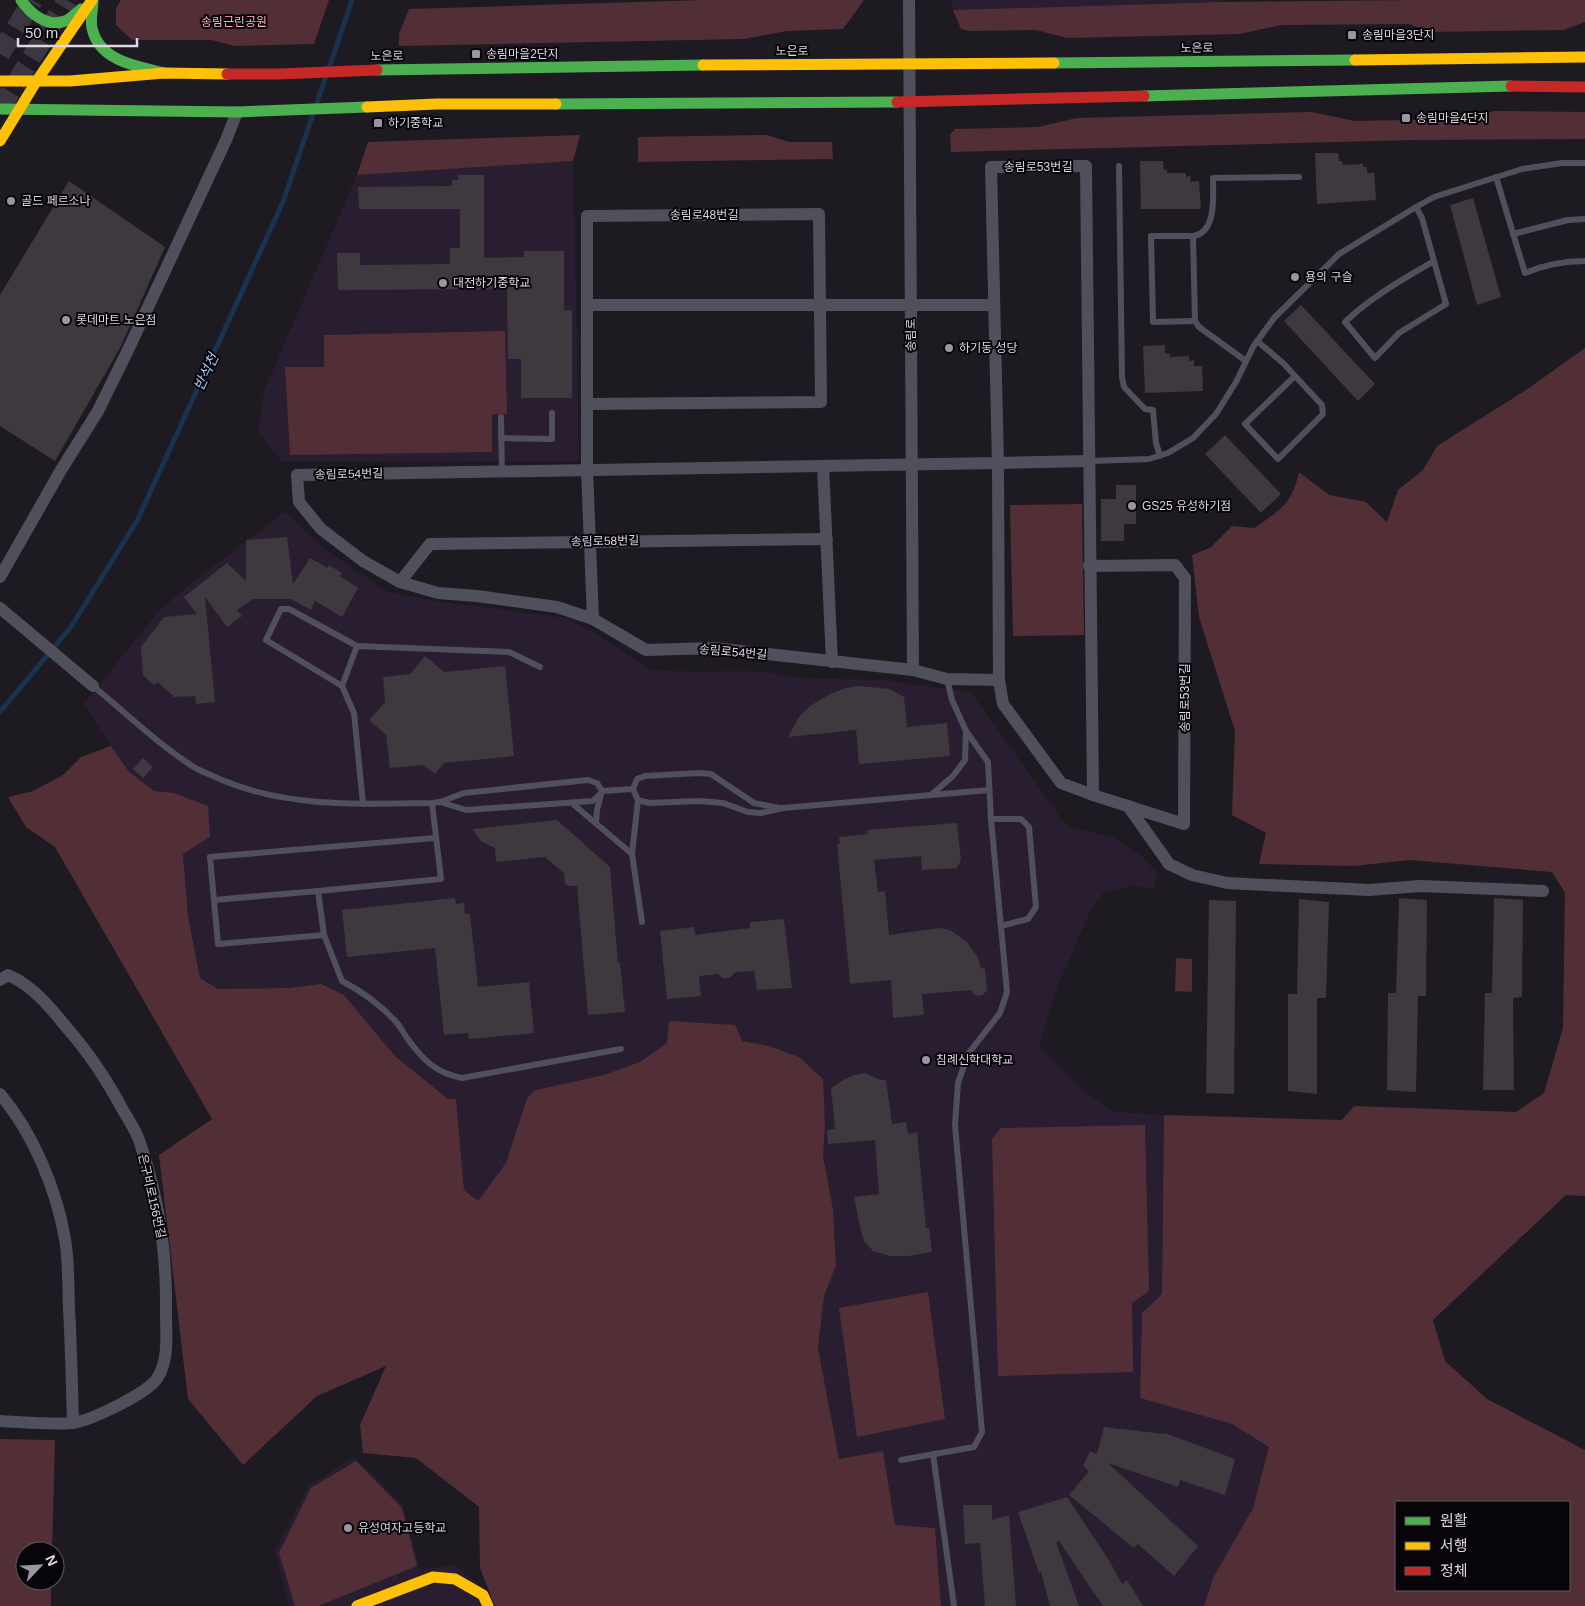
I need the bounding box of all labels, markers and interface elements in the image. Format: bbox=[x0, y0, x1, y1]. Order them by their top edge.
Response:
scale bar bbox=[18, 15, 136, 47]
park label: 송림근린공원 bbox=[201, 15, 267, 29]
text: 50 m bbox=[25, 24, 58, 41]
place label: 송림마을3단지 bbox=[1362, 28, 1435, 42]
marker: 송림마을3단지 bbox=[1346, 29, 1358, 41]
street label: 노은로 bbox=[1180, 41, 1214, 55]
street label: 노은로 bbox=[775, 44, 809, 58]
place label: 송림마을2단지 bbox=[486, 47, 559, 61]
marker: 송림마을2단지 bbox=[470, 48, 482, 60]
street label: 노은로 bbox=[370, 49, 404, 63]
place label: 송림마을4단지 bbox=[1416, 111, 1489, 125]
marker: 송림마을4단지 bbox=[1400, 112, 1412, 124]
place label: 하기중학교 bbox=[388, 116, 443, 130]
marker: 하기중학교 bbox=[372, 117, 384, 129]
street label: 송림로53번길 bbox=[1004, 160, 1072, 174]
place label: 골드 페르소나 bbox=[21, 194, 91, 208]
marker: 골드 페르소나 bbox=[5, 195, 17, 207]
street label: 송림로48번길 bbox=[670, 208, 738, 222]
place label: 용의 구슬 bbox=[1305, 270, 1353, 284]
marker: 용의 구슬 bbox=[1289, 271, 1301, 283]
place label: 대전하기중학교 bbox=[453, 276, 530, 290]
marker: 대전하기중학교 bbox=[437, 277, 449, 289]
place label: 롯데마트 노은점 bbox=[76, 313, 157, 327]
marker: 롯데마트 노은점 bbox=[60, 314, 72, 326]
street label: 송림로 bbox=[904, 318, 918, 352]
place label: 하기동 성당 bbox=[959, 341, 1018, 355]
marker: 하기동 성당 bbox=[943, 342, 955, 354]
water label: 반석천 bbox=[191, 350, 222, 393]
street label: 송림로54번길 bbox=[315, 466, 383, 482]
place label: GS25 유성하기점 bbox=[1142, 499, 1231, 513]
marker: GS25 유성하기점 bbox=[1126, 500, 1138, 512]
street label: 송림로58번길 bbox=[571, 533, 639, 549]
street label: 송림로54번길 bbox=[698, 642, 768, 662]
street label: 송림로53번길 bbox=[1178, 664, 1192, 732]
place label: 침례신학대학교 bbox=[936, 1053, 1013, 1067]
marker: 침례신학대학교 bbox=[920, 1054, 932, 1066]
street label: 은구비로156번길 bbox=[135, 1152, 169, 1240]
legend bbox=[1395, 1501, 1570, 1591]
text: 원활 bbox=[1440, 1512, 1468, 1529]
place label: 유성여자고등학교 bbox=[358, 1521, 446, 1535]
marker: 유성여자고등학교 bbox=[342, 1522, 354, 1534]
text: 서행 bbox=[1440, 1537, 1468, 1554]
north arrow bbox=[15, 1541, 65, 1591]
text: N bbox=[42, 1553, 61, 1568]
text: 정체 bbox=[1440, 1562, 1468, 1579]

